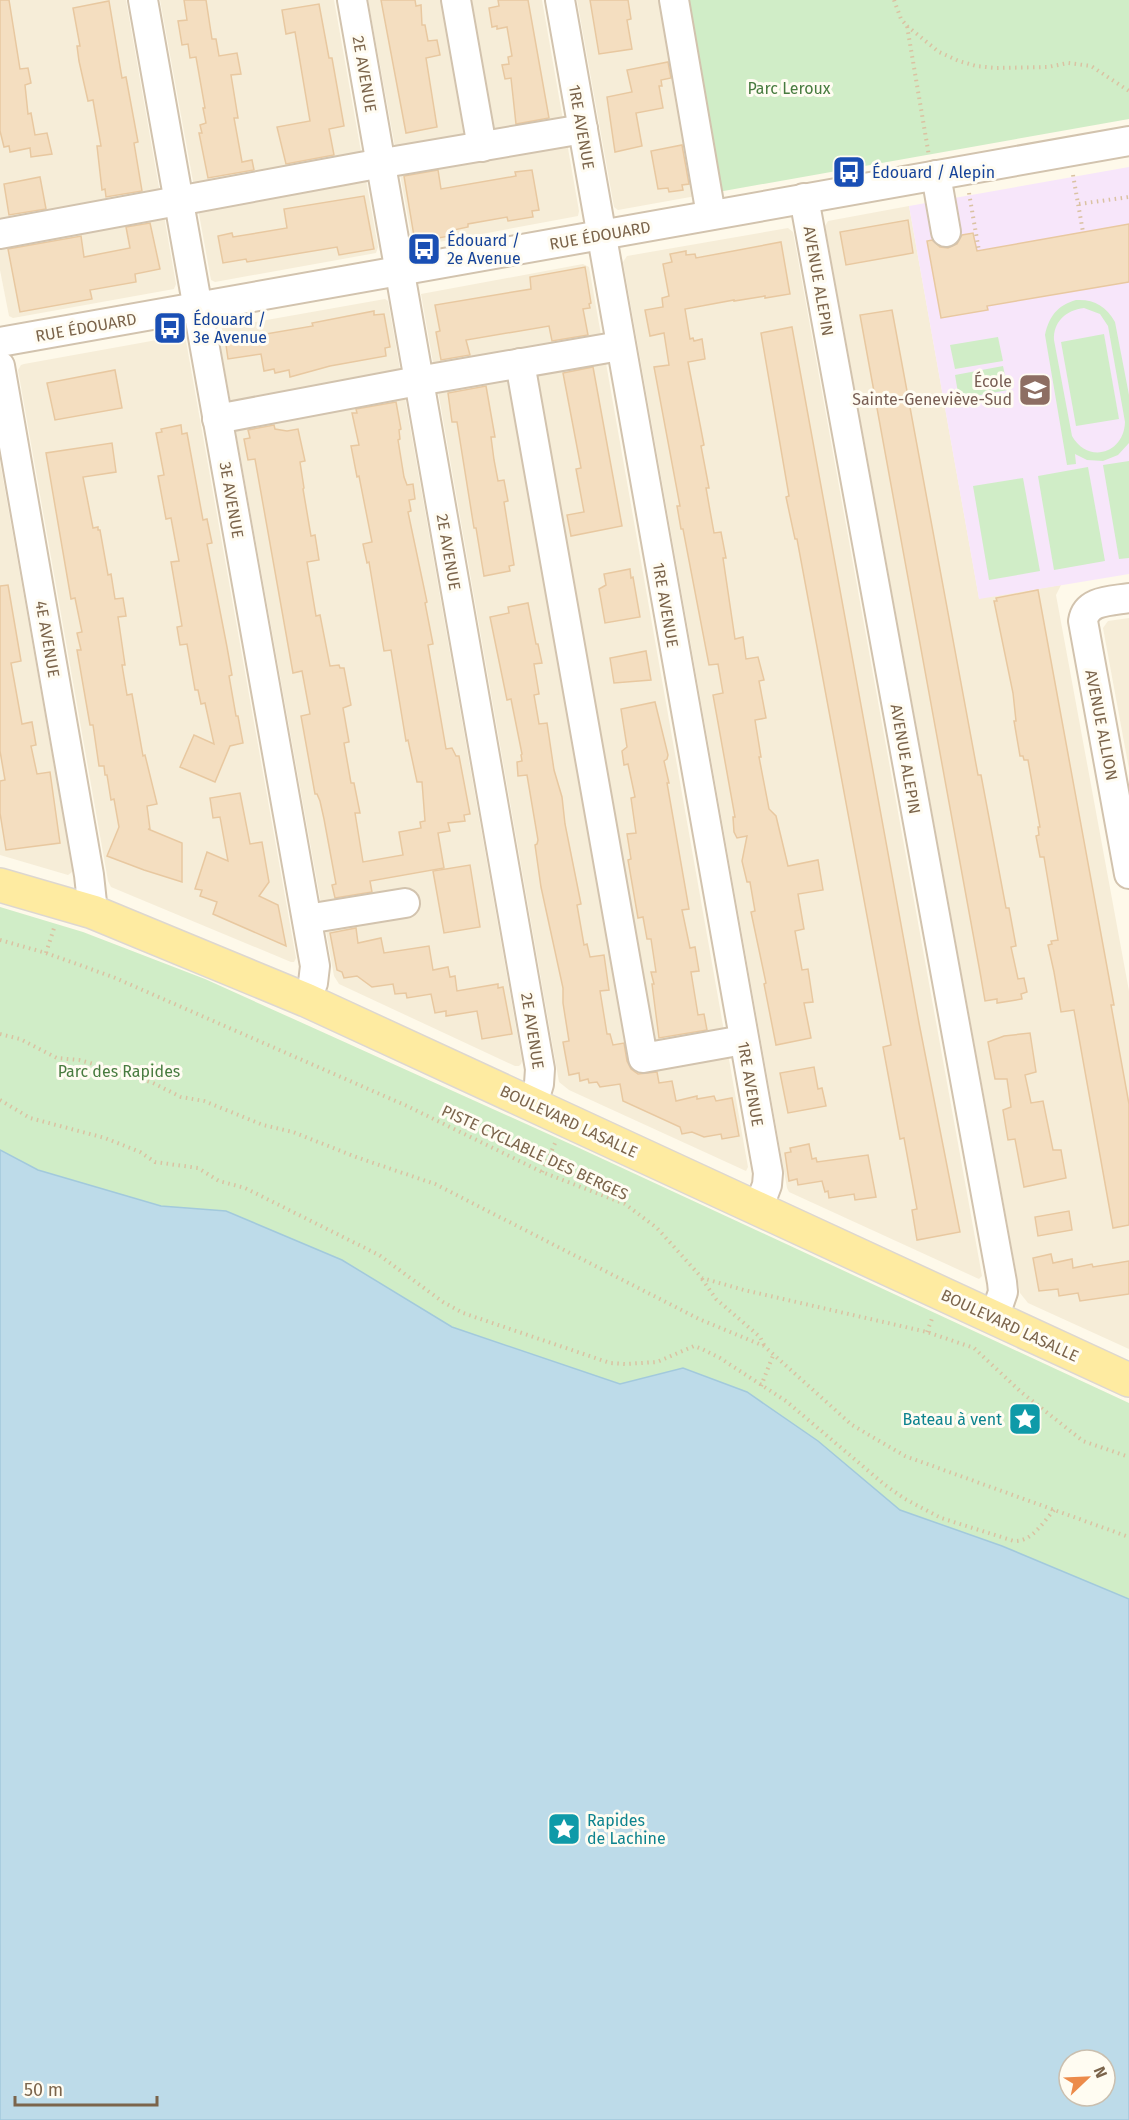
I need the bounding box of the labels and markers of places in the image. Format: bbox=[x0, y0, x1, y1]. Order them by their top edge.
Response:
bus stop icon: Édouard / Alepin bbox=[831, 154, 867, 190]
place label: Édouard / Alepin bbox=[872, 162, 995, 182]
place label: Édouard / 2e Avenue bbox=[447, 230, 521, 268]
bus stop icon: Édouard / 2e Avenue bbox=[406, 231, 442, 267]
place label: Édouard / 3e Avenue bbox=[193, 309, 267, 347]
bus stop icon: Édouard / 3e Avenue bbox=[152, 310, 188, 346]
place label: École Sainte-Geneviève-Sud bbox=[852, 371, 1012, 409]
school or university icon: École Sainte-Geneviève-Sud bbox=[1017, 372, 1053, 408]
place icon: Bateau à vent bbox=[1007, 1401, 1043, 1437]
place label: Bateau à vent bbox=[903, 1410, 1002, 1429]
place icon: Rapides de Lachine bbox=[546, 1811, 582, 1847]
place label: Rapides de Lachine bbox=[587, 1811, 666, 1848]

